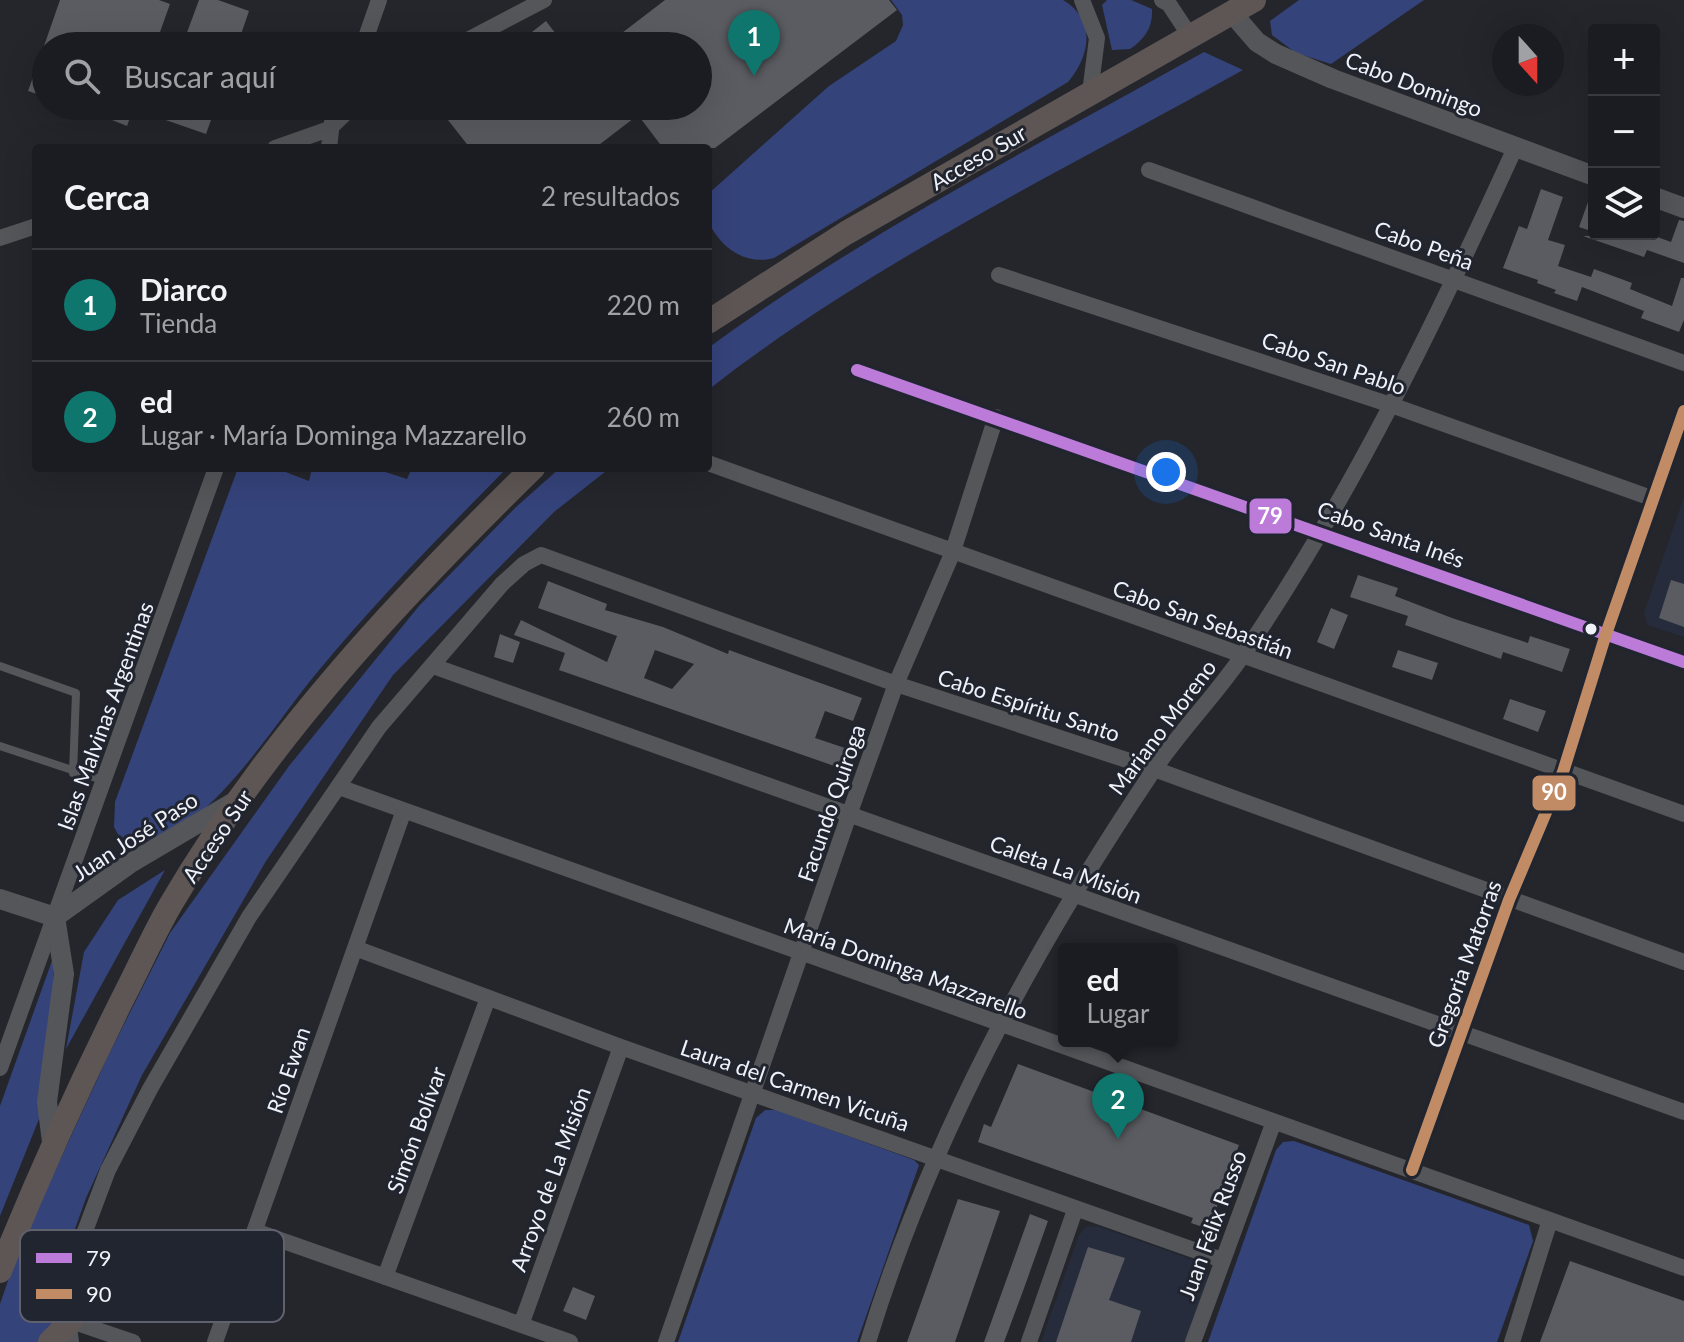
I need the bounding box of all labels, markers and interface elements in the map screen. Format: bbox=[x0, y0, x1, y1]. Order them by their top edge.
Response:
pin: 1 bbox=[728, 10, 780, 76]
north arrow bbox=[1492, 24, 1564, 96]
map controls bbox=[1588, 24, 1660, 240]
button: + bbox=[1588, 24, 1660, 96]
search box bbox=[32, 32, 712, 120]
street label: Cabo Domingo bbox=[1342, 46, 1486, 122]
icon: search bbox=[60, 54, 104, 98]
text: Buscar aquí bbox=[124, 58, 276, 94]
button: − bbox=[1588, 96, 1660, 168]
street label: Acceso Sur bbox=[925, 119, 1031, 195]
button: layers bbox=[1588, 168, 1660, 240]
text: Cerca bbox=[64, 176, 150, 217]
text: 2 resultados bbox=[541, 180, 680, 212]
street label: Cabo Peña bbox=[1371, 215, 1477, 275]
text: Diarco bbox=[140, 271, 228, 307]
text: 1 bbox=[82, 289, 98, 321]
text: 220 m bbox=[607, 289, 680, 321]
text: Tienda bbox=[140, 307, 217, 339]
street label: Cabo San Pablo bbox=[1258, 326, 1410, 400]
text: ed bbox=[140, 383, 173, 419]
text: 2 bbox=[82, 401, 98, 433]
text: 260 m bbox=[607, 401, 680, 433]
text: Lugar · María Dominga Mazzarello bbox=[140, 419, 527, 451]
your location bbox=[1146, 452, 1186, 492]
street label: Cabo Santa Inés bbox=[1314, 495, 1468, 573]
line badge: 79 bbox=[1248, 497, 1293, 535]
text: 79 bbox=[1257, 502, 1283, 529]
street label: Cabo San Sebastián bbox=[1109, 574, 1297, 664]
street label: Islas Malvinas Argentinas bbox=[51, 598, 159, 834]
unlabelled marker bbox=[1583, 621, 1599, 637]
street label: Mariano Moreno bbox=[1102, 654, 1222, 800]
street label: Cabo Espíritu Santo bbox=[935, 663, 1123, 747]
street label: Facundo Quiroga bbox=[791, 721, 871, 885]
line badge: 90 bbox=[1531, 774, 1577, 812]
text: 90 bbox=[1541, 778, 1567, 805]
street label: Acceso Sur bbox=[176, 784, 258, 888]
street label: Juan José Paso bbox=[68, 786, 202, 886]
street label: Caleta La Misión bbox=[986, 829, 1146, 909]
street label: Gregoria Matorras bbox=[1421, 877, 1507, 1051]
street label: María Dominga Mazzarello bbox=[780, 911, 1032, 1025]
popup bbox=[1058, 943, 1178, 1047]
text: ed bbox=[1086, 961, 1120, 997]
text: Lugar bbox=[1086, 997, 1150, 1029]
street label: Río Ewan bbox=[261, 1023, 315, 1117]
street label: Laura del Carmen Vicuña bbox=[677, 1033, 913, 1137]
street label: Simón Bolívar bbox=[381, 1063, 451, 1197]
pin: 2 bbox=[1092, 1073, 1144, 1139]
street label: Arroyo de La Misión bbox=[504, 1083, 596, 1275]
street label: Juan Félix Russo bbox=[1172, 1146, 1252, 1304]
legend bbox=[20, 1230, 284, 1322]
text: 79 bbox=[86, 1244, 112, 1271]
text: 90 bbox=[86, 1280, 112, 1307]

